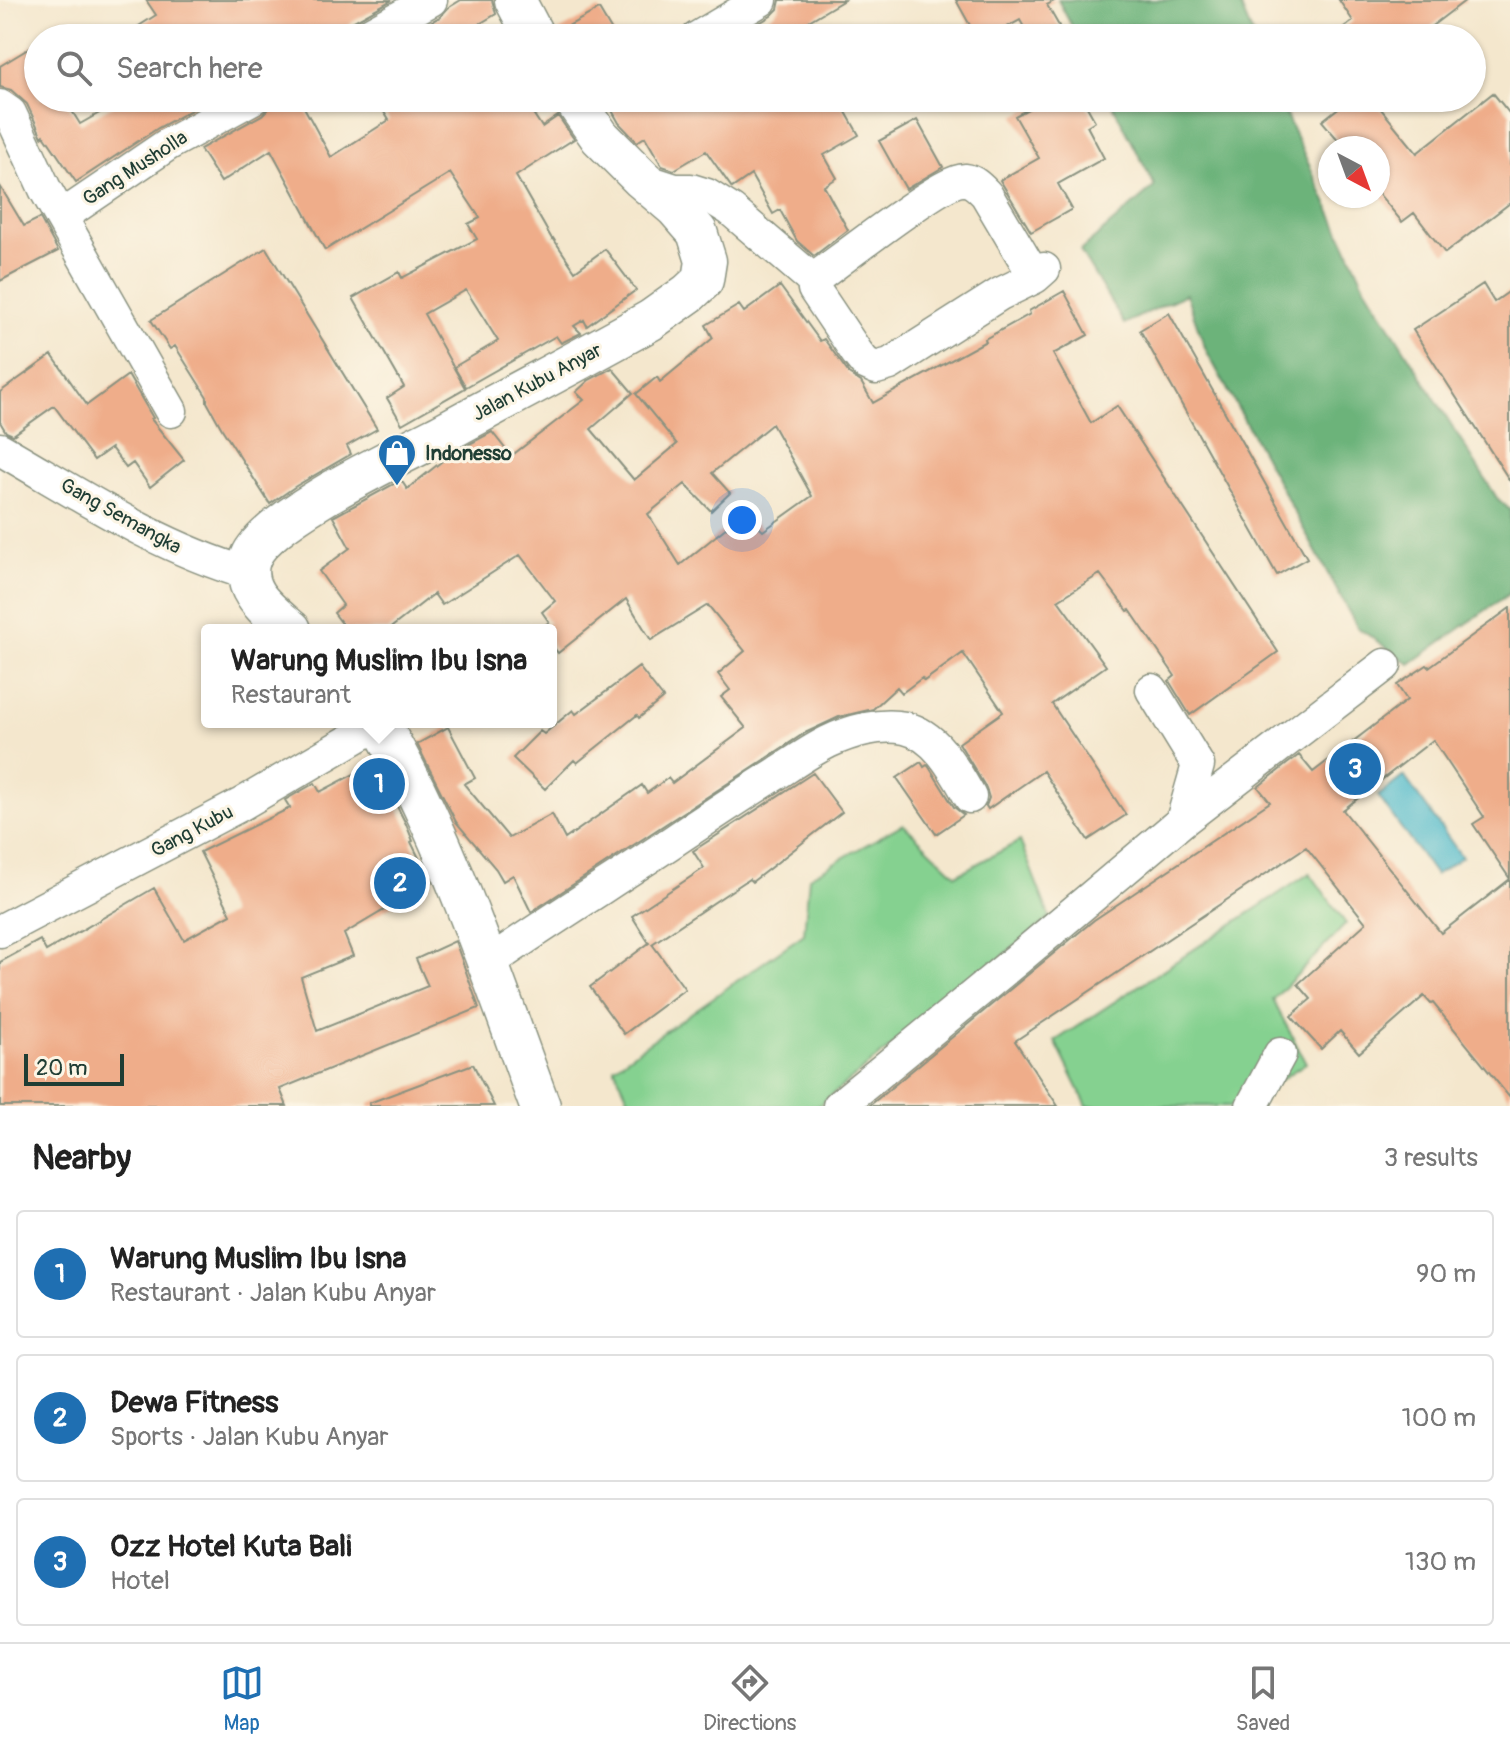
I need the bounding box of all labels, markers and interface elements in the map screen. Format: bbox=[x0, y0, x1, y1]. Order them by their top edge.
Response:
search box bbox=[24, 24, 1486, 112]
icon: search bbox=[52, 46, 96, 90]
text: Search here bbox=[116, 50, 263, 87]
street label: Gang Musholla bbox=[78, 125, 192, 211]
north arrow bbox=[1318, 136, 1390, 208]
street label: Jalan Kubu Anyar bbox=[468, 337, 606, 427]
shop icon: Indonesso bbox=[376, 432, 418, 487]
place label: Indonesso bbox=[425, 441, 512, 466]
street label: Gang Semangka bbox=[56, 472, 186, 560]
your location bbox=[722, 500, 762, 540]
popup bbox=[201, 624, 557, 728]
text: Warung Muslim Ibu Isna bbox=[231, 642, 527, 679]
text: Restaurant bbox=[231, 679, 351, 711]
pin: 3 bbox=[1329, 739, 1381, 799]
pin: 1 bbox=[353, 754, 405, 814]
street label: Gang Kubu bbox=[147, 799, 237, 863]
pin: 2 bbox=[374, 853, 426, 913]
scale bar bbox=[24, 1050, 124, 1086]
text: 20 m bbox=[36, 1054, 88, 1082]
text: Nearby bbox=[32, 1137, 131, 1180]
text: 3 results bbox=[1384, 1142, 1478, 1174]
text: Warung Muslim Ibu Isna bbox=[110, 1240, 407, 1277]
text: 1 bbox=[55, 1258, 65, 1290]
text: 90 m bbox=[1416, 1258, 1476, 1290]
text: Restaurant · Jalan Kubu Anyar bbox=[110, 1277, 436, 1309]
text: Dewa Fitness bbox=[110, 1384, 278, 1421]
text: 2 bbox=[53, 1402, 67, 1434]
text: 100 m bbox=[1402, 1402, 1476, 1434]
text: Sports · Jalan Kubu Anyar bbox=[110, 1421, 389, 1453]
text: Ozz Hotel Kuta Bali bbox=[110, 1528, 352, 1565]
text: 3 bbox=[53, 1546, 67, 1578]
text: 130 m bbox=[1405, 1546, 1476, 1578]
text: Hotel bbox=[110, 1565, 170, 1597]
tab: Map bbox=[220, 1661, 264, 1737]
tab: Directions bbox=[703, 1661, 796, 1737]
tab: Saved bbox=[1236, 1661, 1290, 1737]

